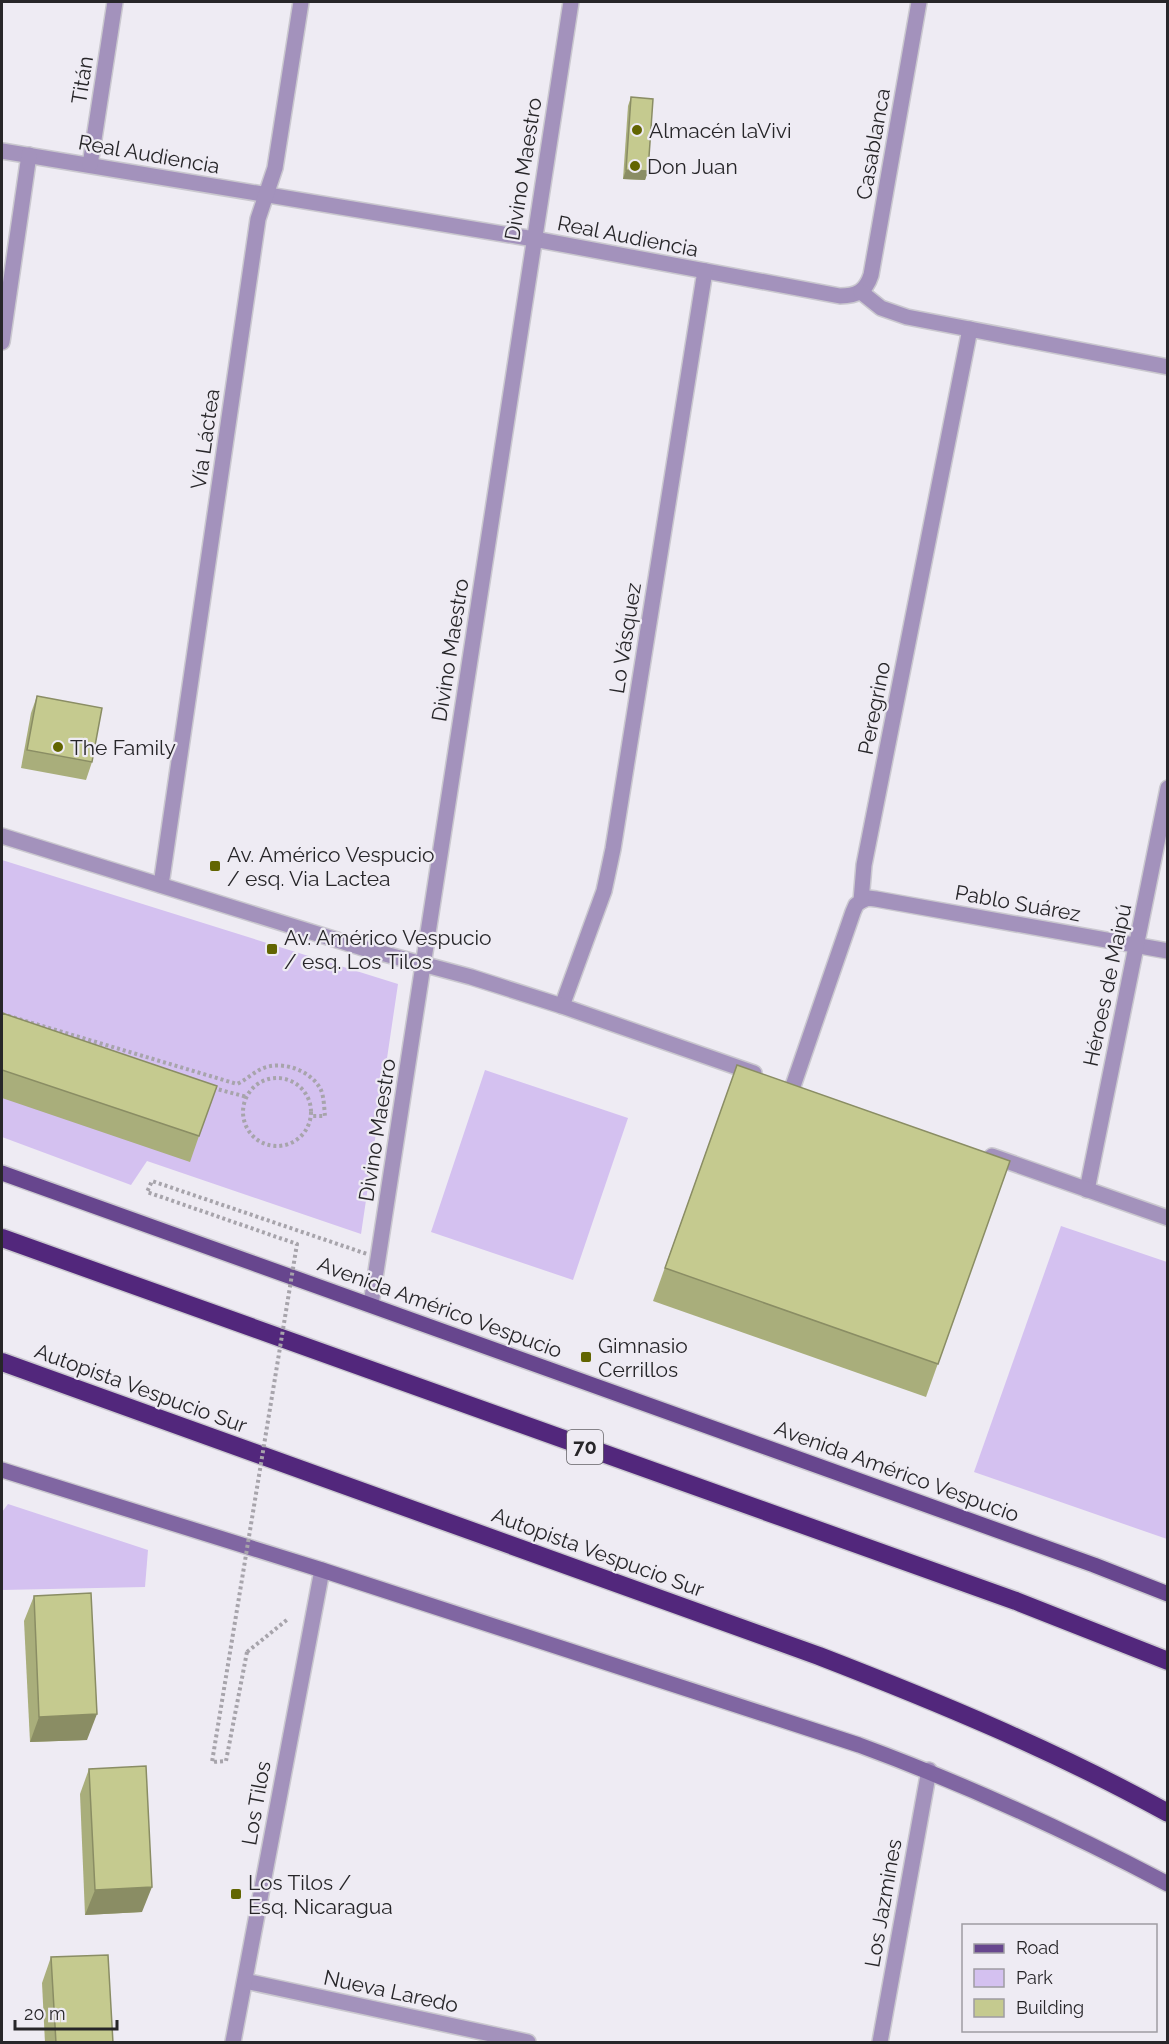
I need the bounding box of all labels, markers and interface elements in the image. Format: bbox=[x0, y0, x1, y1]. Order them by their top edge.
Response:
street label: Titán bbox=[66, 54, 98, 106]
street label: Casablanca bbox=[851, 86, 895, 202]
street label: Divino Maestro bbox=[499, 96, 547, 242]
place label: Almacén laVivi bbox=[649, 118, 792, 143]
marker: Almacén laVivi bbox=[630, 123, 644, 137]
street label: Real Audiencia bbox=[76, 129, 222, 179]
place label: Don Juan bbox=[647, 154, 738, 179]
marker: Don Juan bbox=[628, 159, 642, 173]
street label: Real Audiencia bbox=[555, 210, 701, 262]
street label: Vía Láctea bbox=[186, 387, 224, 491]
street label: Divino Maestro bbox=[426, 577, 474, 723]
street label: Lo Vásquez bbox=[604, 581, 646, 695]
street label: Peregrino bbox=[853, 659, 895, 757]
place label: The Family bbox=[70, 735, 176, 760]
marker: The Family bbox=[51, 740, 65, 754]
place label: Av. Américo Vespucio / esq. Via Lactea bbox=[227, 842, 435, 891]
marker: Av. Américo Vespucio / esq. Via Lactea bbox=[208, 859, 222, 873]
street label: Pablo Suárez bbox=[953, 880, 1083, 926]
street label: Héroes de Maipú bbox=[1078, 901, 1136, 1069]
place label: Av. Américo Vespucio / esq. Los Tilos bbox=[284, 925, 492, 974]
marker: Av. Américo Vespucio / esq. Los Tilos bbox=[265, 942, 279, 956]
street label: Divino Maestro bbox=[353, 1057, 401, 1203]
street label: Avenida Américo Vespucio bbox=[314, 1251, 566, 1363]
place label: Gimnasio Cerrillos bbox=[598, 1333, 688, 1382]
street label: Autopista Vespucio Sur bbox=[32, 1338, 251, 1438]
marker: Gimnasio Cerrillos bbox=[579, 1350, 593, 1364]
street label: Avenida Américo Vespucio bbox=[771, 1415, 1023, 1527]
road number: 70 bbox=[567, 1430, 603, 1464]
street label: Autopista Vespucio Sur bbox=[489, 1502, 708, 1602]
street label: Los Tilos bbox=[236, 1759, 276, 1847]
street label: Los Jazmines bbox=[859, 1837, 907, 1969]
place label: Los Tilos / Esq. Nicaragua bbox=[248, 1870, 393, 1919]
marker: Los Tilos / Esq. Nicaragua bbox=[229, 1887, 243, 1901]
legend bbox=[962, 1924, 1157, 2032]
text: Road bbox=[1016, 1937, 1059, 1958]
street label: Nueva Laredo bbox=[321, 1965, 461, 2017]
text: Park bbox=[1016, 1967, 1053, 1988]
scale bar bbox=[15, 1993, 117, 2031]
text: Building bbox=[1016, 1997, 1084, 2018]
text: 20 m bbox=[24, 2003, 66, 2024]

